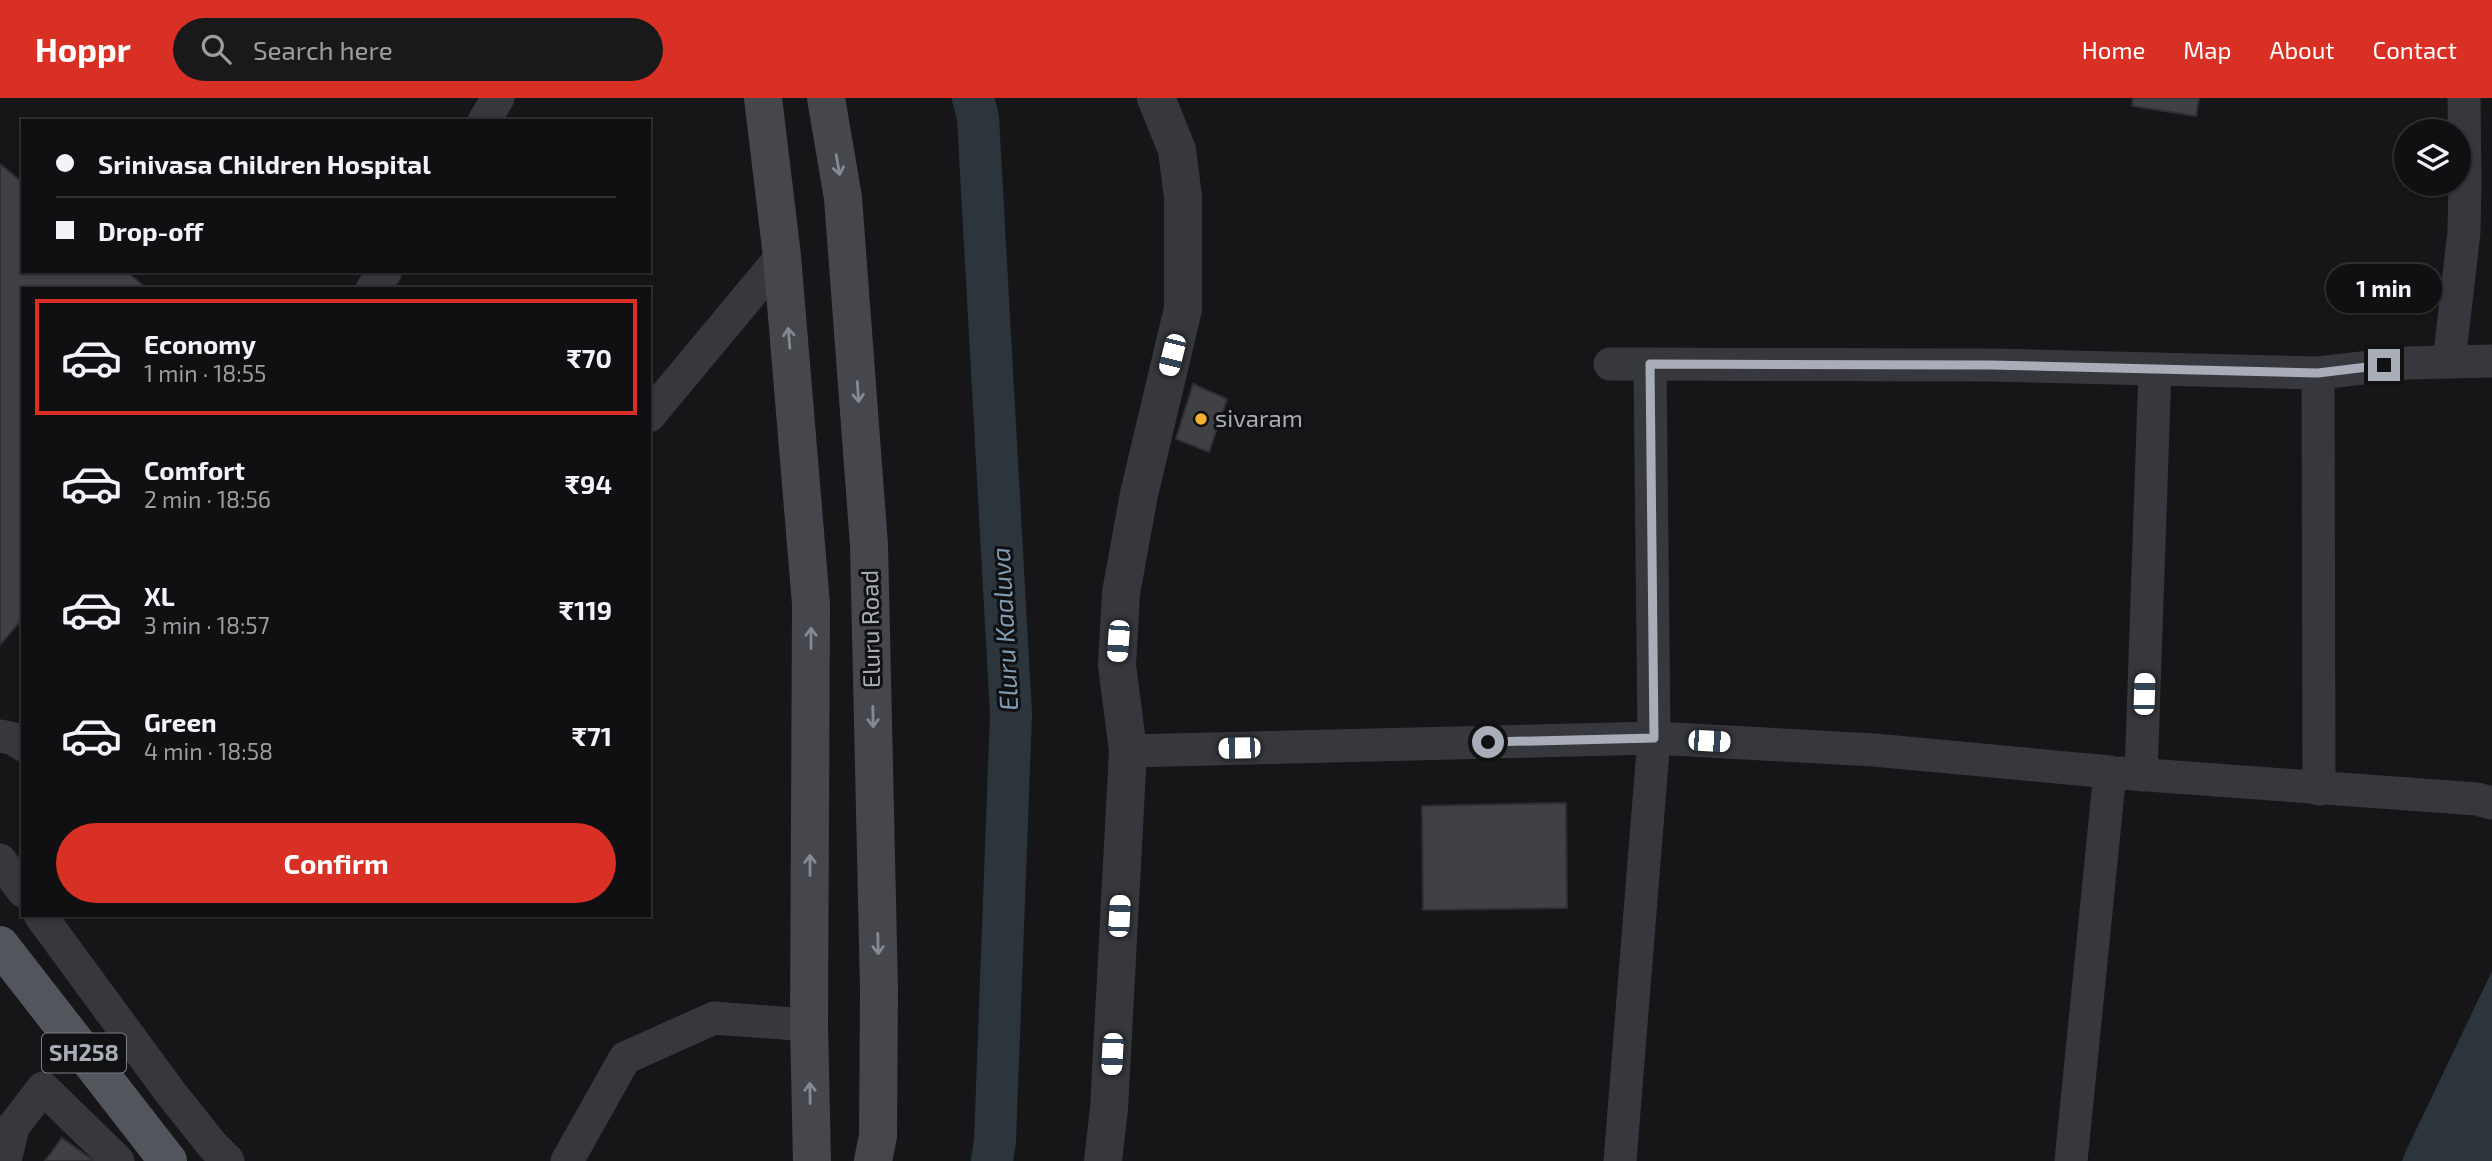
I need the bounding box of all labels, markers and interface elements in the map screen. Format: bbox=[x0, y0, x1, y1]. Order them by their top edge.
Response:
search box bbox=[173, 18, 663, 81]
text: Hoppr bbox=[35, 29, 131, 69]
icon: search bbox=[197, 30, 235, 68]
text: Search here bbox=[253, 34, 393, 65]
text: Home bbox=[2082, 35, 2145, 64]
text: Map bbox=[2183, 35, 2231, 64]
text: About bbox=[2269, 35, 2335, 64]
text: Contact bbox=[2373, 35, 2457, 64]
map controls bbox=[2394, 119, 2471, 196]
button: layers bbox=[2394, 119, 2471, 196]
text: Srinivasa Children Hospital bbox=[98, 148, 431, 179]
one-way arrow bbox=[832, 153, 845, 176]
text: Drop-off bbox=[98, 215, 203, 246]
callout: 1 min bbox=[2326, 264, 2442, 313]
text: 1 min bbox=[2356, 274, 2412, 302]
icon: car bbox=[60, 326, 123, 389]
one-way arrow bbox=[782, 327, 795, 350]
text: Economy bbox=[144, 328, 256, 359]
car bbox=[1157, 332, 1188, 378]
text: ₹70 bbox=[566, 342, 612, 373]
route end bbox=[2368, 349, 2400, 381]
text: 1 min · 18:55 bbox=[144, 359, 266, 387]
one-way arrow bbox=[852, 380, 865, 403]
place label: sivaram bbox=[1215, 403, 1303, 432]
marker: sivaram bbox=[1193, 411, 1209, 427]
icon: car bbox=[60, 452, 123, 515]
text: Comfort bbox=[144, 454, 245, 485]
text: ₹94 bbox=[565, 468, 612, 499]
text: 2 min · 18:56 bbox=[144, 485, 271, 513]
water label: Eluru Kaaluva bbox=[984, 547, 1023, 712]
street label: Eluru Road bbox=[854, 570, 885, 688]
icon: car bbox=[60, 578, 123, 641]
text: XL bbox=[144, 580, 175, 611]
text: ₹119 bbox=[559, 594, 612, 625]
text: 3 min · 18:57 bbox=[144, 611, 269, 639]
car bbox=[1107, 619, 1130, 663]
one-way arrow bbox=[804, 627, 818, 650]
car bbox=[2133, 673, 2156, 715]
icon: car bbox=[60, 704, 123, 767]
one-way arrow bbox=[866, 705, 880, 728]
text: Green bbox=[144, 706, 217, 737]
text: ₹71 bbox=[572, 720, 612, 751]
route start bbox=[1472, 726, 1504, 758]
car bbox=[1688, 729, 1731, 753]
text: 4 min · 18:58 bbox=[144, 737, 273, 765]
car bbox=[1218, 737, 1261, 759]
button: Confirm bbox=[56, 823, 616, 903]
one-way arrow bbox=[803, 854, 817, 877]
car bbox=[1108, 894, 1131, 938]
one-way arrow bbox=[872, 932, 885, 955]
car bbox=[1101, 1032, 1124, 1076]
road number: SH258 bbox=[42, 1034, 126, 1072]
one-way arrow bbox=[804, 1082, 817, 1105]

